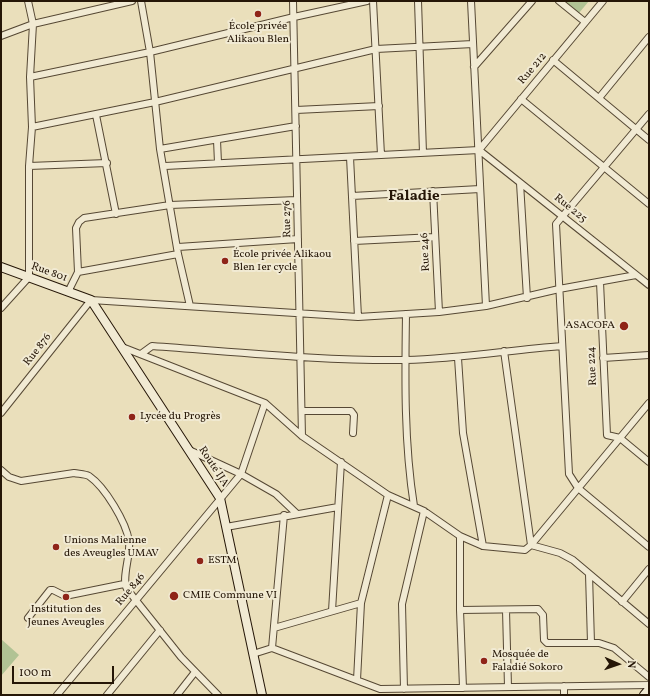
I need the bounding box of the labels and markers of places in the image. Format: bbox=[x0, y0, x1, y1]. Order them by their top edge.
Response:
marker: École privée Alikaou Blen bbox=[253, 9, 263, 19]
place label: École privée Alikaou Blen bbox=[227, 20, 289, 46]
place label: École privée Alikaou Blen 1er cycle bbox=[233, 248, 331, 274]
marker: École privée Alikaou Blen 1er cycle bbox=[220, 256, 230, 266]
place label: ASACOFA bbox=[565, 319, 615, 333]
marker: ASACOFA bbox=[618, 320, 630, 332]
place label: Lycée du Progrès bbox=[140, 410, 220, 424]
marker: Lycée du Progrès bbox=[127, 412, 137, 422]
place label: Unions Malienne des Aveugles UMAV bbox=[64, 534, 159, 560]
marker: Unions Malienne des Aveugles UMAV bbox=[51, 542, 61, 552]
place label: ESTM bbox=[208, 554, 236, 568]
marker: ESTM bbox=[195, 556, 205, 566]
place label: CMIE Commune VI bbox=[183, 589, 277, 603]
marker: CMIE Commune VI bbox=[168, 590, 180, 602]
marker: Institution des Jeunes Aveugles bbox=[61, 592, 71, 602]
place label: Institution des Jeunes Aveugles bbox=[28, 603, 104, 629]
place label: Mosquée de Faladié Sokoro bbox=[492, 648, 563, 674]
marker: Mosquée de Faladié Sokoro bbox=[479, 656, 489, 666]

